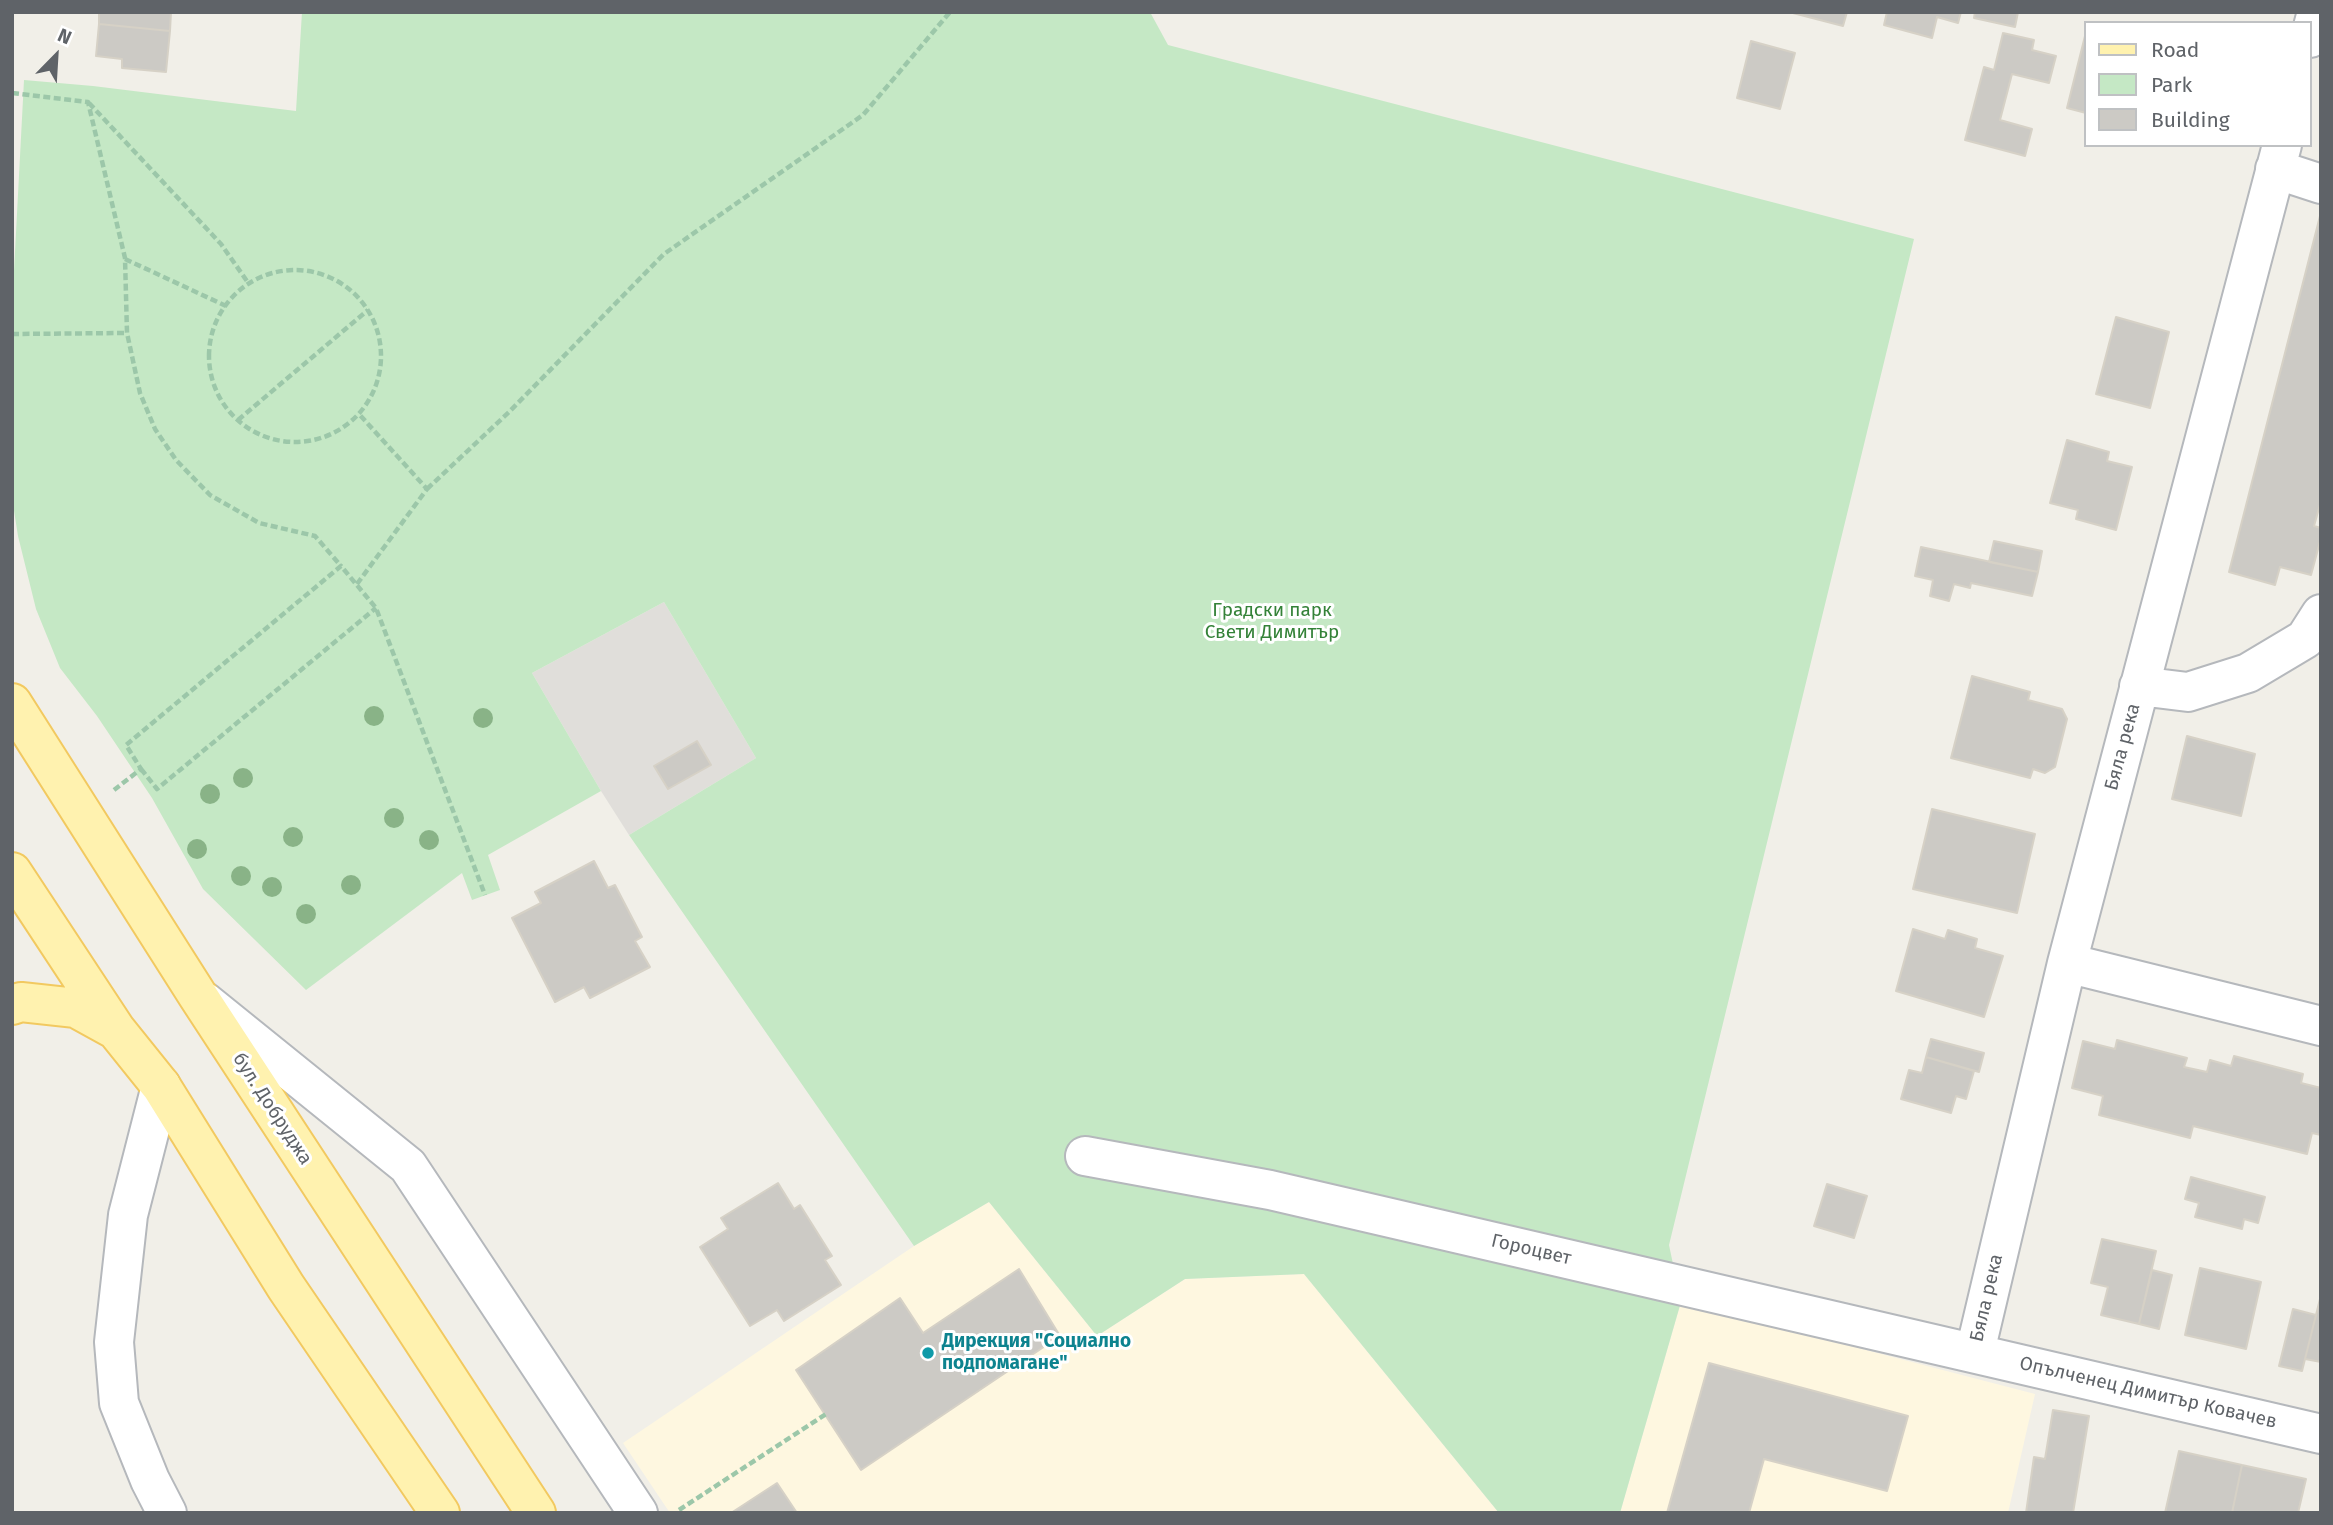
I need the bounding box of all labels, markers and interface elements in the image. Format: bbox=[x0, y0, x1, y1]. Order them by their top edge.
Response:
north arrow bbox=[21, 21, 91, 91]
legend bbox=[2084, 21, 2312, 147]
text: N bbox=[54, 23, 75, 49]
text: Road bbox=[2151, 37, 2199, 63]
text: Park bbox=[2151, 72, 2192, 98]
text: Building bbox=[2151, 107, 2230, 133]
park label: Градски парк Свети Димитър bbox=[1205, 600, 1339, 644]
street label: Бяла река bbox=[2100, 701, 2146, 793]
street label: бул. Добруджа bbox=[227, 1049, 317, 1169]
street label: Гороцвет bbox=[1489, 1230, 1573, 1270]
street label: Бяла река bbox=[1966, 1252, 2008, 1344]
place label: Дирекция "Социално подпомагане" bbox=[942, 1331, 1131, 1375]
marker: Дирекция "Социално подпомагане" bbox=[920, 1345, 936, 1361]
street label: Опълченец Димитър Ковачев bbox=[2017, 1352, 2279, 1434]

